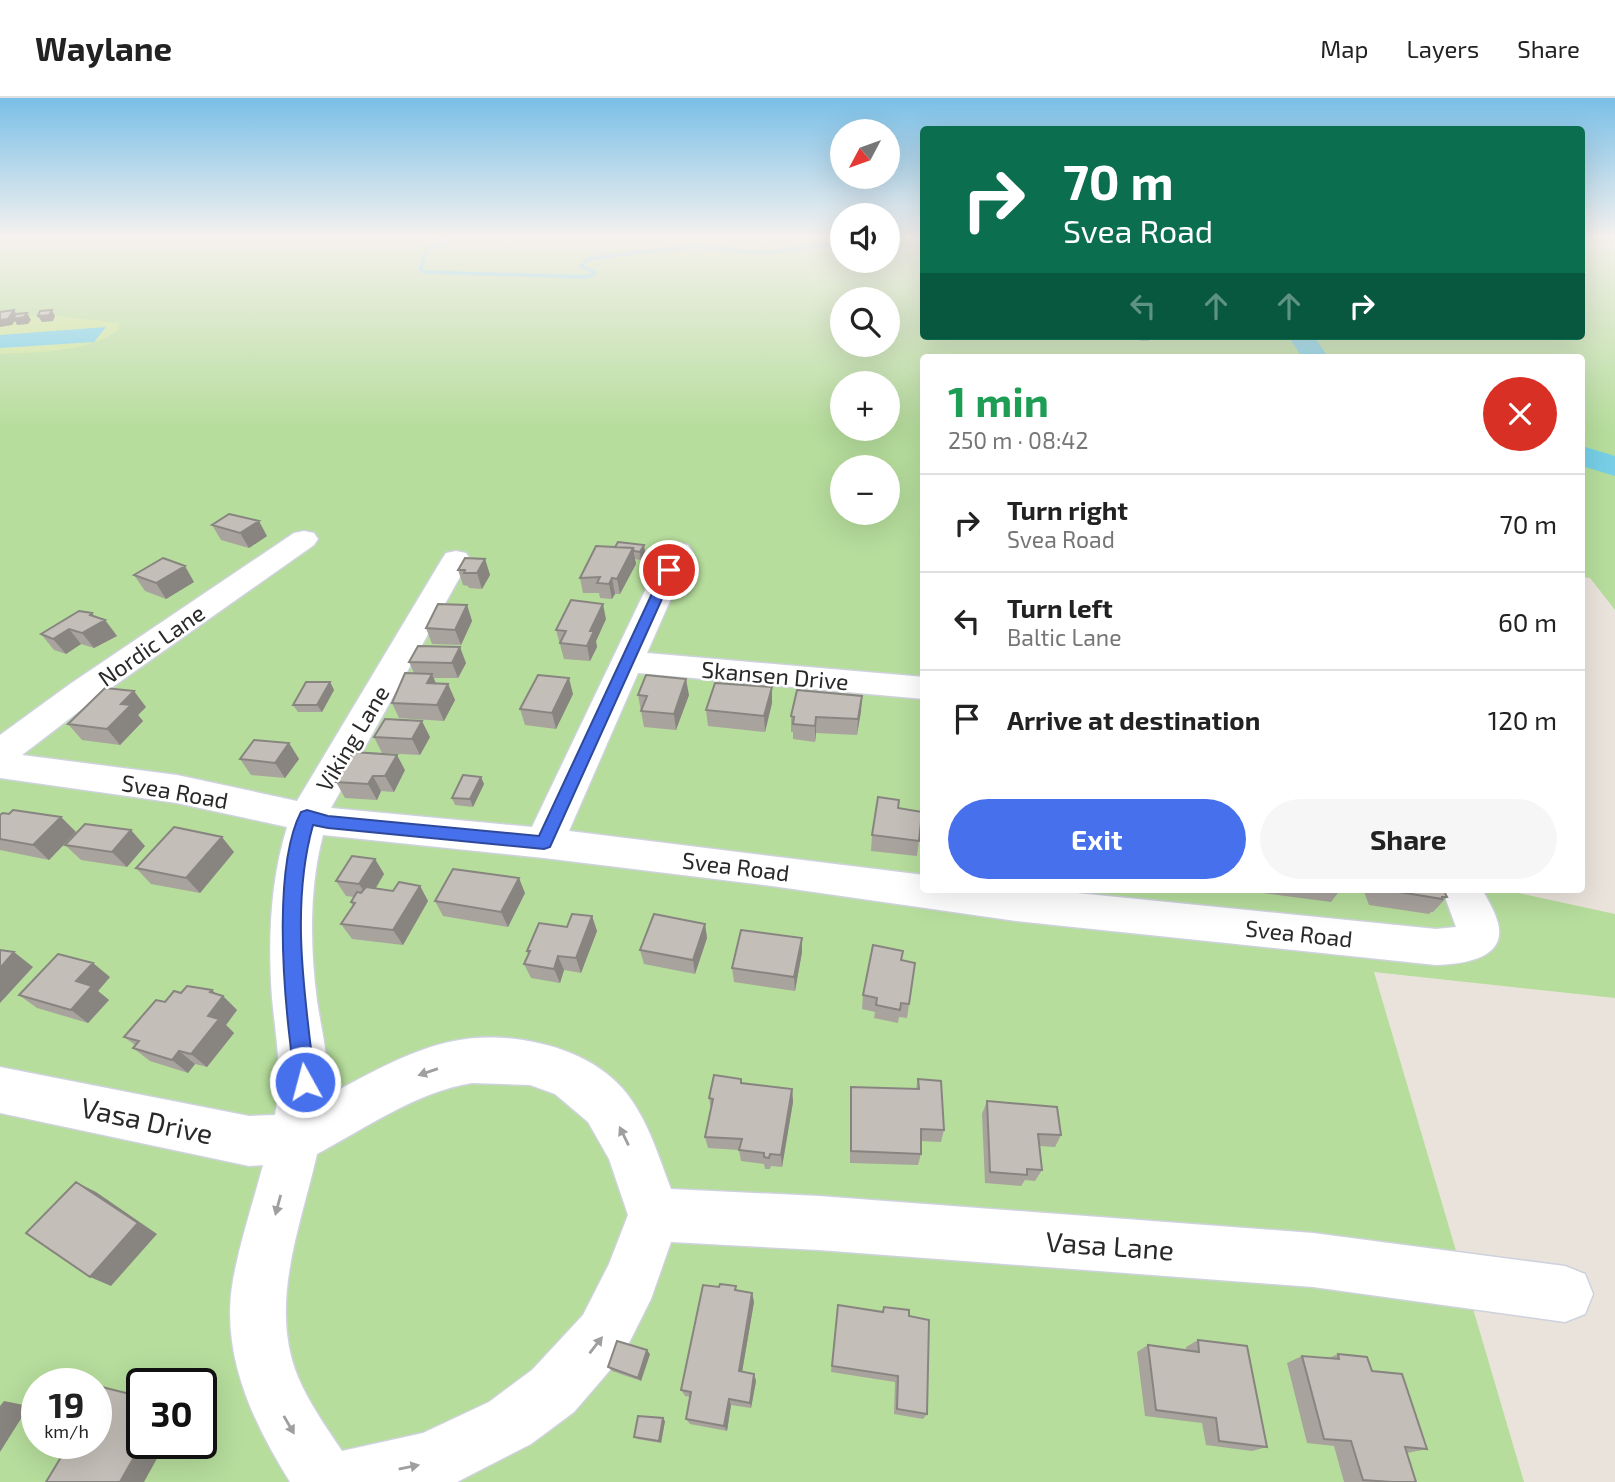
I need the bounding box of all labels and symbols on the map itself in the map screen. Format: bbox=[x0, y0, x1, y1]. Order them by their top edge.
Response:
north arrow bbox=[830, 119, 900, 189]
pin bbox=[639, 540, 699, 600]
street label: Nordic Lane bbox=[92, 598, 210, 692]
street label: Skansen Drive bbox=[700, 655, 850, 695]
street label: Viking Lane bbox=[309, 680, 395, 796]
street label: Svea Road bbox=[119, 768, 231, 814]
street label: Svea Road bbox=[681, 846, 791, 886]
street label: Svea Road bbox=[1244, 913, 1354, 953]
position arrow bbox=[268, 1045, 342, 1119]
one-way arrow bbox=[418, 1067, 439, 1078]
street label: Vasa Drive bbox=[78, 1089, 216, 1151]
one-way arrow bbox=[619, 1126, 630, 1146]
one-way arrow bbox=[272, 1194, 283, 1216]
street label: Vasa Lane bbox=[1045, 1224, 1175, 1266]
one-way arrow bbox=[588, 1336, 603, 1354]
speed limit sign: 30 bbox=[126, 1368, 217, 1459]
one-way arrow bbox=[283, 1415, 295, 1434]
one-way arrow bbox=[398, 1461, 420, 1472]

